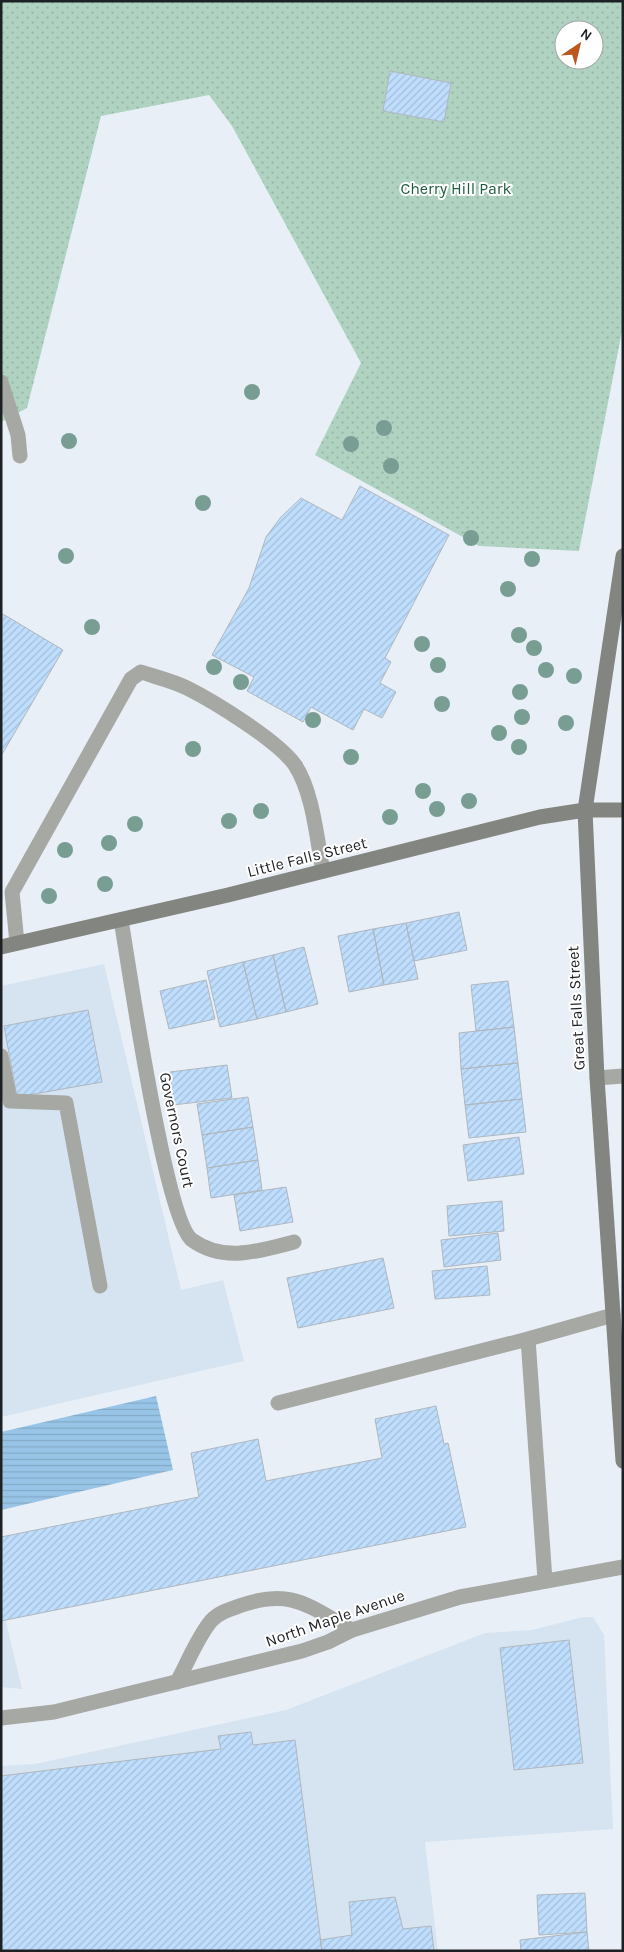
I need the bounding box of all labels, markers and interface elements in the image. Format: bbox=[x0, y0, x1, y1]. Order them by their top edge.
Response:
north arrow bbox=[554, 20, 604, 70]
text: N bbox=[577, 25, 595, 45]
park label: Cherry Hill Park bbox=[400, 179, 512, 198]
street label: Little Falls Street bbox=[245, 833, 369, 881]
street label: Great Falls Street bbox=[563, 945, 589, 1071]
street label: Governors Court bbox=[155, 1071, 199, 1189]
street label: North Maple Avenue bbox=[263, 1585, 407, 1651]

